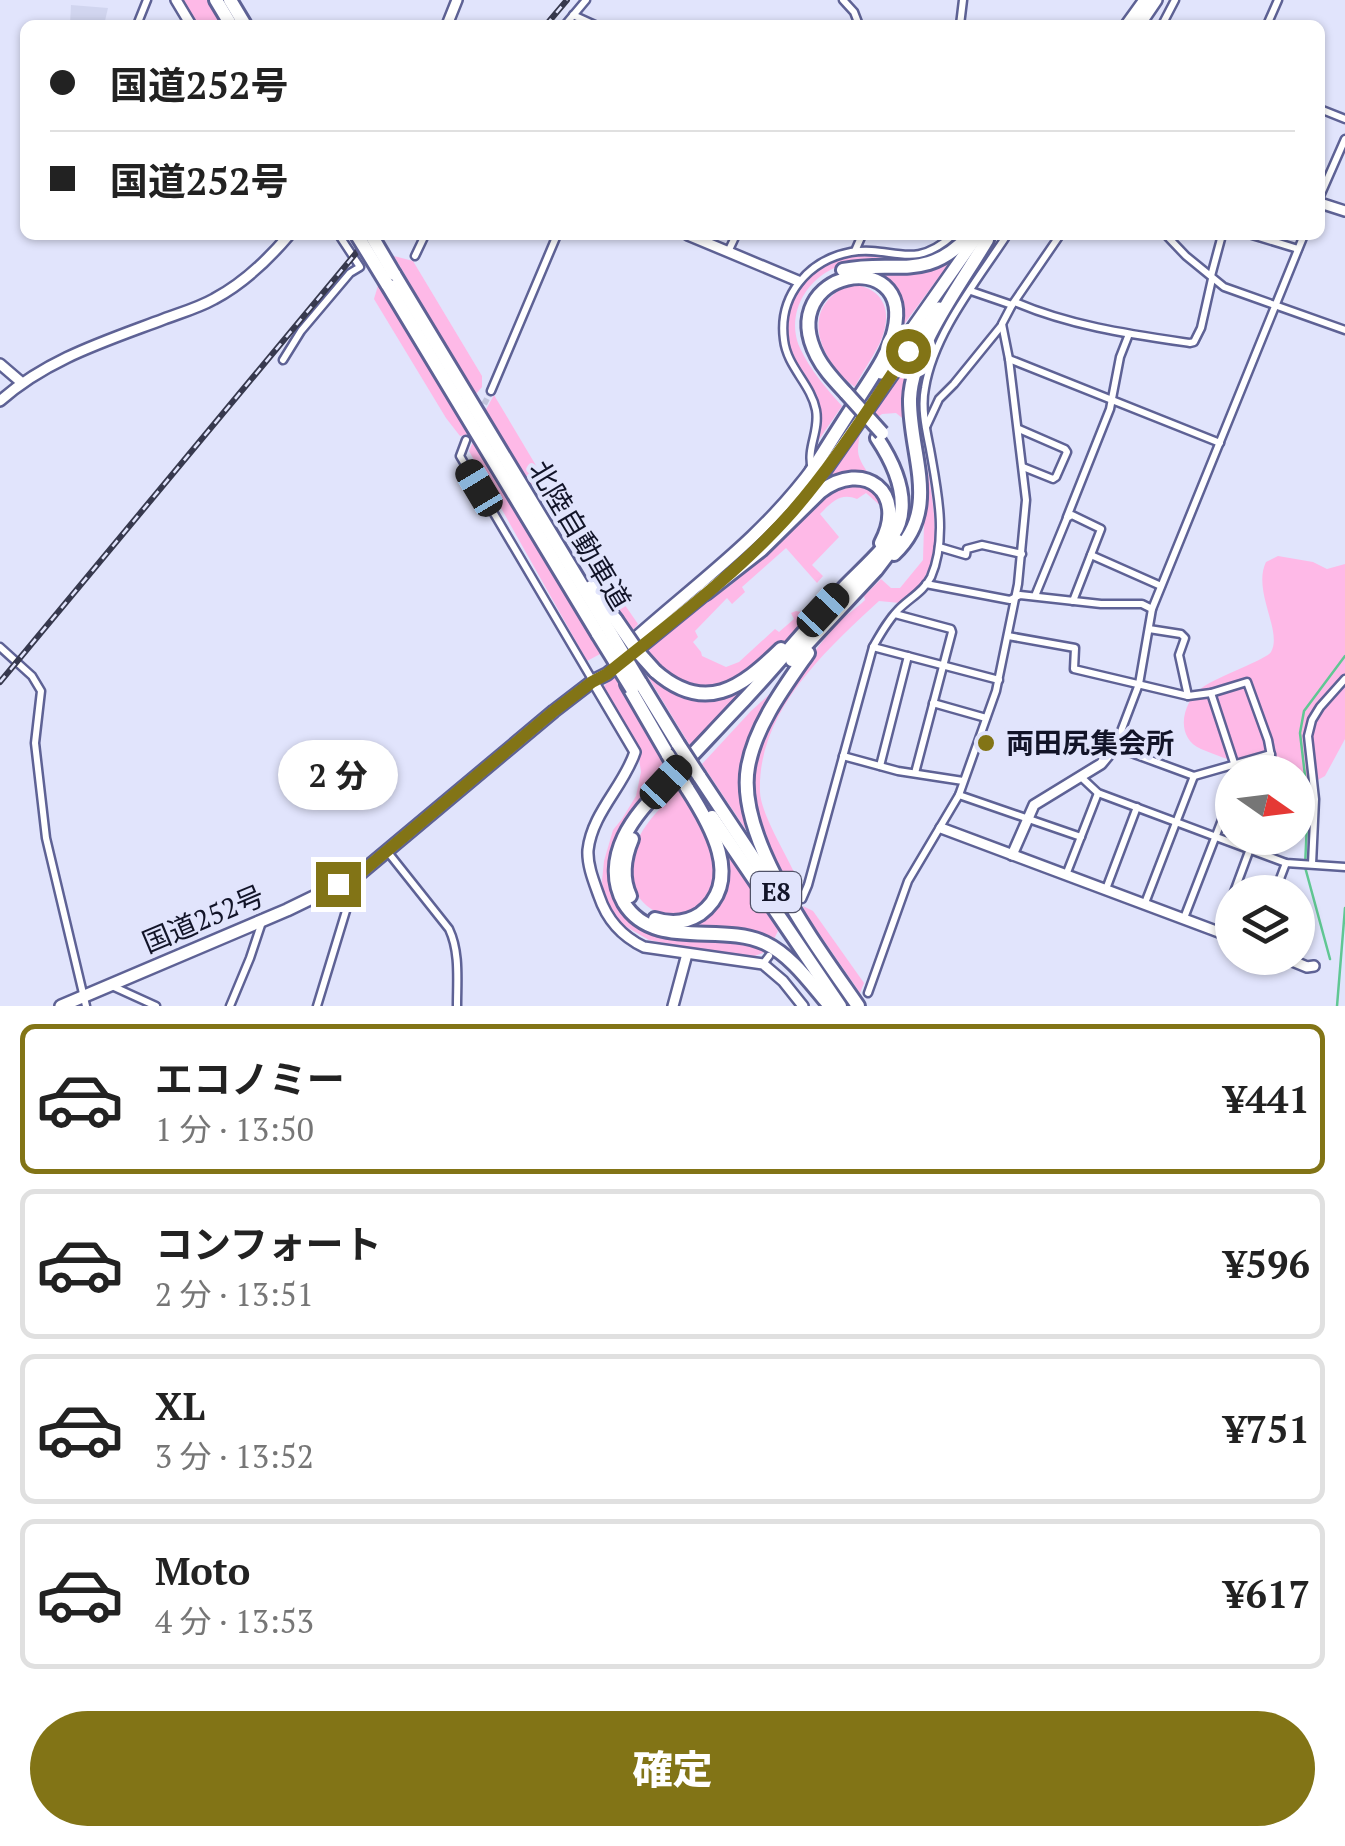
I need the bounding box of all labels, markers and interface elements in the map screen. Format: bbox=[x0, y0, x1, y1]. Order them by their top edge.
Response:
text: 国道252号 bbox=[110, 60, 288, 110]
text: 国道252号 bbox=[110, 156, 288, 206]
route start bbox=[886, 329, 931, 374]
street label: 北陸自動車道 bbox=[521, 453, 640, 616]
car bbox=[451, 455, 507, 521]
car bbox=[792, 578, 854, 642]
place label: 両田尻集会所 bbox=[1006, 724, 1174, 761]
marker: 両田尻集会所 bbox=[975, 732, 997, 754]
callout: 2 分 bbox=[278, 739, 398, 809]
car bbox=[635, 750, 697, 814]
text: 2 分 bbox=[309, 754, 367, 796]
north arrow bbox=[1215, 755, 1315, 855]
map controls bbox=[1215, 755, 1315, 975]
route end bbox=[316, 862, 361, 907]
road number: E8 bbox=[751, 872, 801, 912]
button: layers bbox=[1215, 875, 1315, 975]
street label: 国道252号 bbox=[136, 876, 269, 961]
icon: car bbox=[35, 1054, 125, 1144]
text: エコノミー bbox=[155, 1054, 345, 1104]
text: ¥441 bbox=[1224, 1074, 1310, 1124]
text: 1 分 · 13:50 bbox=[155, 1108, 314, 1150]
icon: car bbox=[35, 1219, 125, 1309]
text: コンフォート bbox=[155, 1219, 382, 1269]
text: ¥596 bbox=[1224, 1239, 1310, 1289]
text: 2 分 · 13:51 bbox=[155, 1273, 314, 1315]
text: XL bbox=[155, 1381, 205, 1431]
icon: car bbox=[35, 1384, 125, 1474]
text: ¥751 bbox=[1224, 1404, 1310, 1454]
text: 3 分 · 13:52 bbox=[155, 1435, 314, 1477]
text: Moto bbox=[155, 1546, 250, 1596]
icon: car bbox=[35, 1549, 125, 1639]
text: ¥617 bbox=[1224, 1569, 1310, 1619]
text: 4 分 · 13:53 bbox=[155, 1600, 314, 1642]
button: 確定 bbox=[30, 1711, 1315, 1826]

